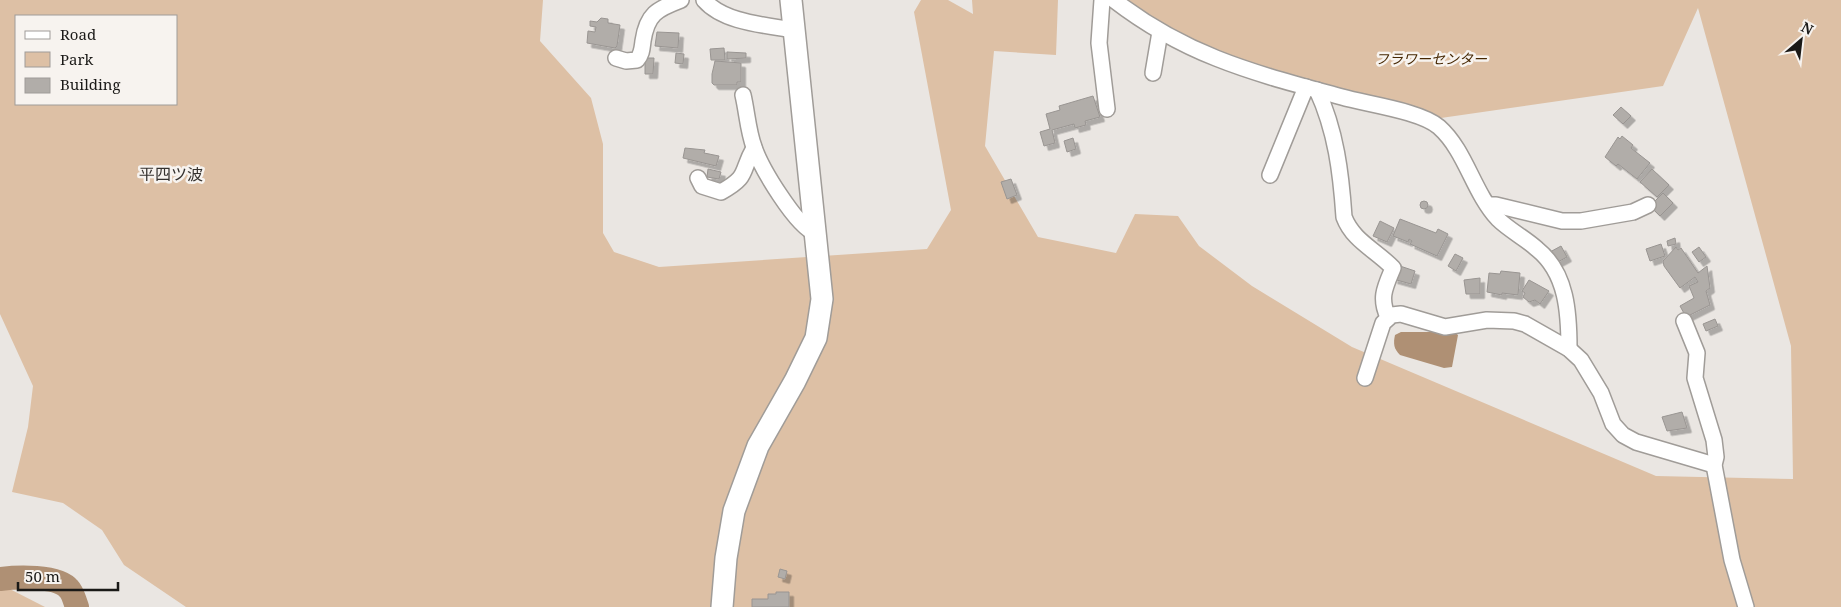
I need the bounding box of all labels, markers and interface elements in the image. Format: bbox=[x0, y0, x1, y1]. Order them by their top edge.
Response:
legend bbox=[15, 15, 178, 105]
north arrow bbox=[1776, 15, 1826, 65]
text: N bbox=[1798, 17, 1817, 39]
text: Road bbox=[60, 24, 96, 44]
text: Park bbox=[60, 49, 94, 69]
park label: フラワーセンター bbox=[1375, 49, 1488, 68]
text: Building bbox=[60, 74, 121, 94]
district label: 平四ツ波 bbox=[139, 163, 203, 185]
scale bar bbox=[18, 560, 118, 592]
text: 50 m bbox=[25, 566, 60, 586]

